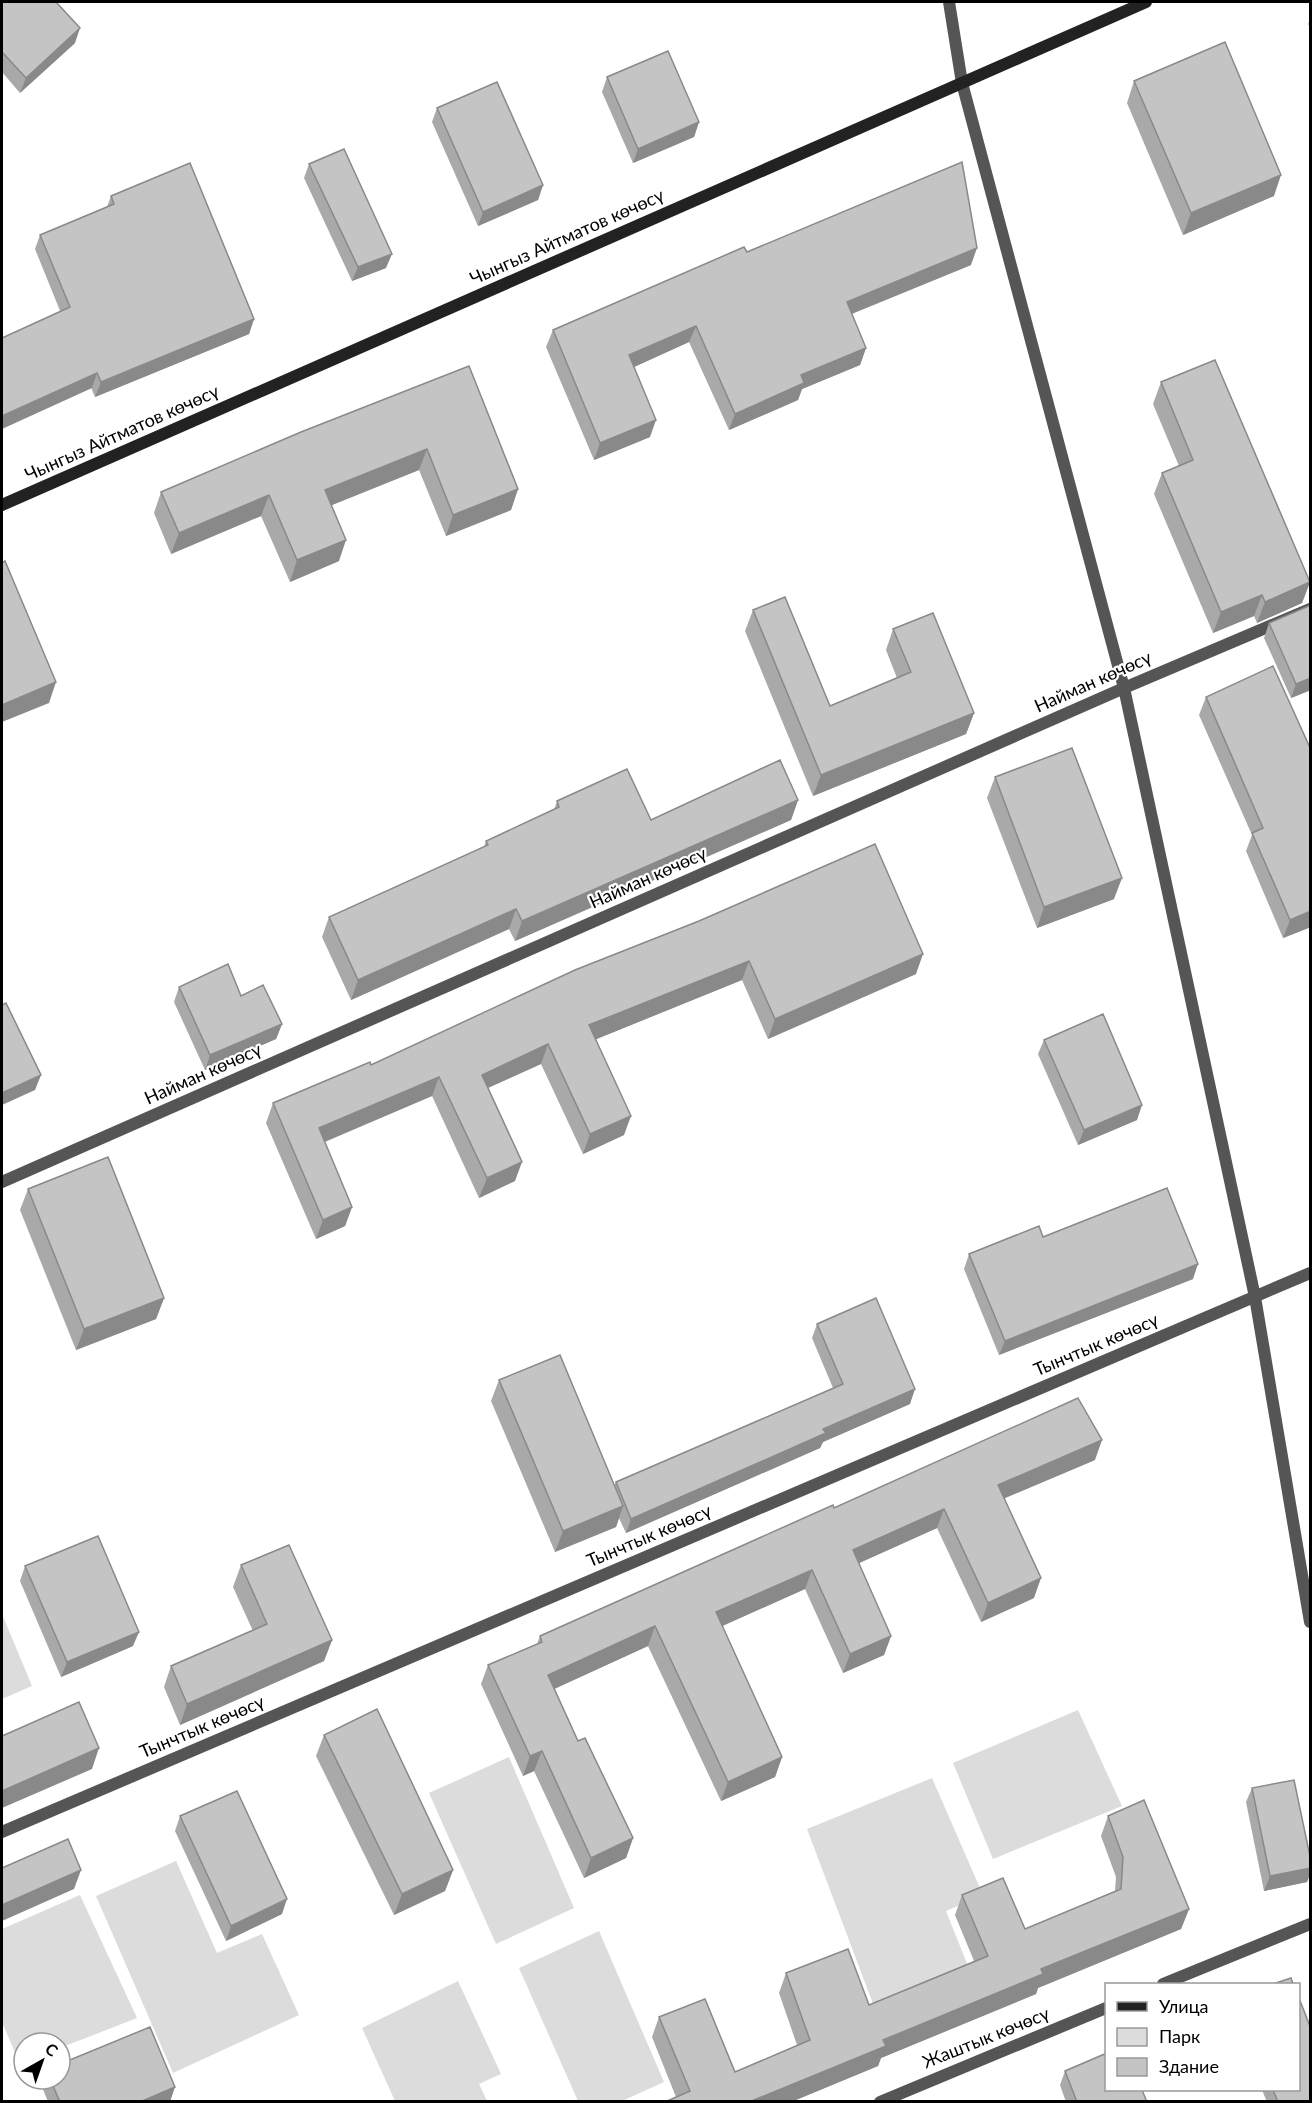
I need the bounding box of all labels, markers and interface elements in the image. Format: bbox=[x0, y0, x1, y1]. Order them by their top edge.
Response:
street label: Чынгыз Айтматов көчөсү bbox=[466, 183, 668, 289]
street label: Чынгыз Айтматов көчөсү bbox=[21, 379, 223, 485]
street label: Найман көчөсү bbox=[1031, 645, 1155, 717]
street label: Найман көчөсү bbox=[586, 841, 710, 913]
street label: Найман көчөсү bbox=[141, 1037, 265, 1109]
street label: Тынчтык көчөсү bbox=[1030, 1308, 1162, 1380]
street label: Тынчтык көчөсү bbox=[583, 1499, 715, 1571]
street label: Тынчтык көчөсү bbox=[136, 1690, 268, 1762]
legend bbox=[1105, 1983, 1300, 2091]
text: Улица bbox=[1159, 1995, 1209, 2017]
street label: Жаштык көчөсү bbox=[919, 2001, 1053, 2073]
text: Парк bbox=[1159, 2025, 1201, 2047]
north arrow bbox=[12, 2031, 72, 2091]
text: С bbox=[42, 2038, 62, 2060]
text: Здание bbox=[1159, 2055, 1219, 2077]

